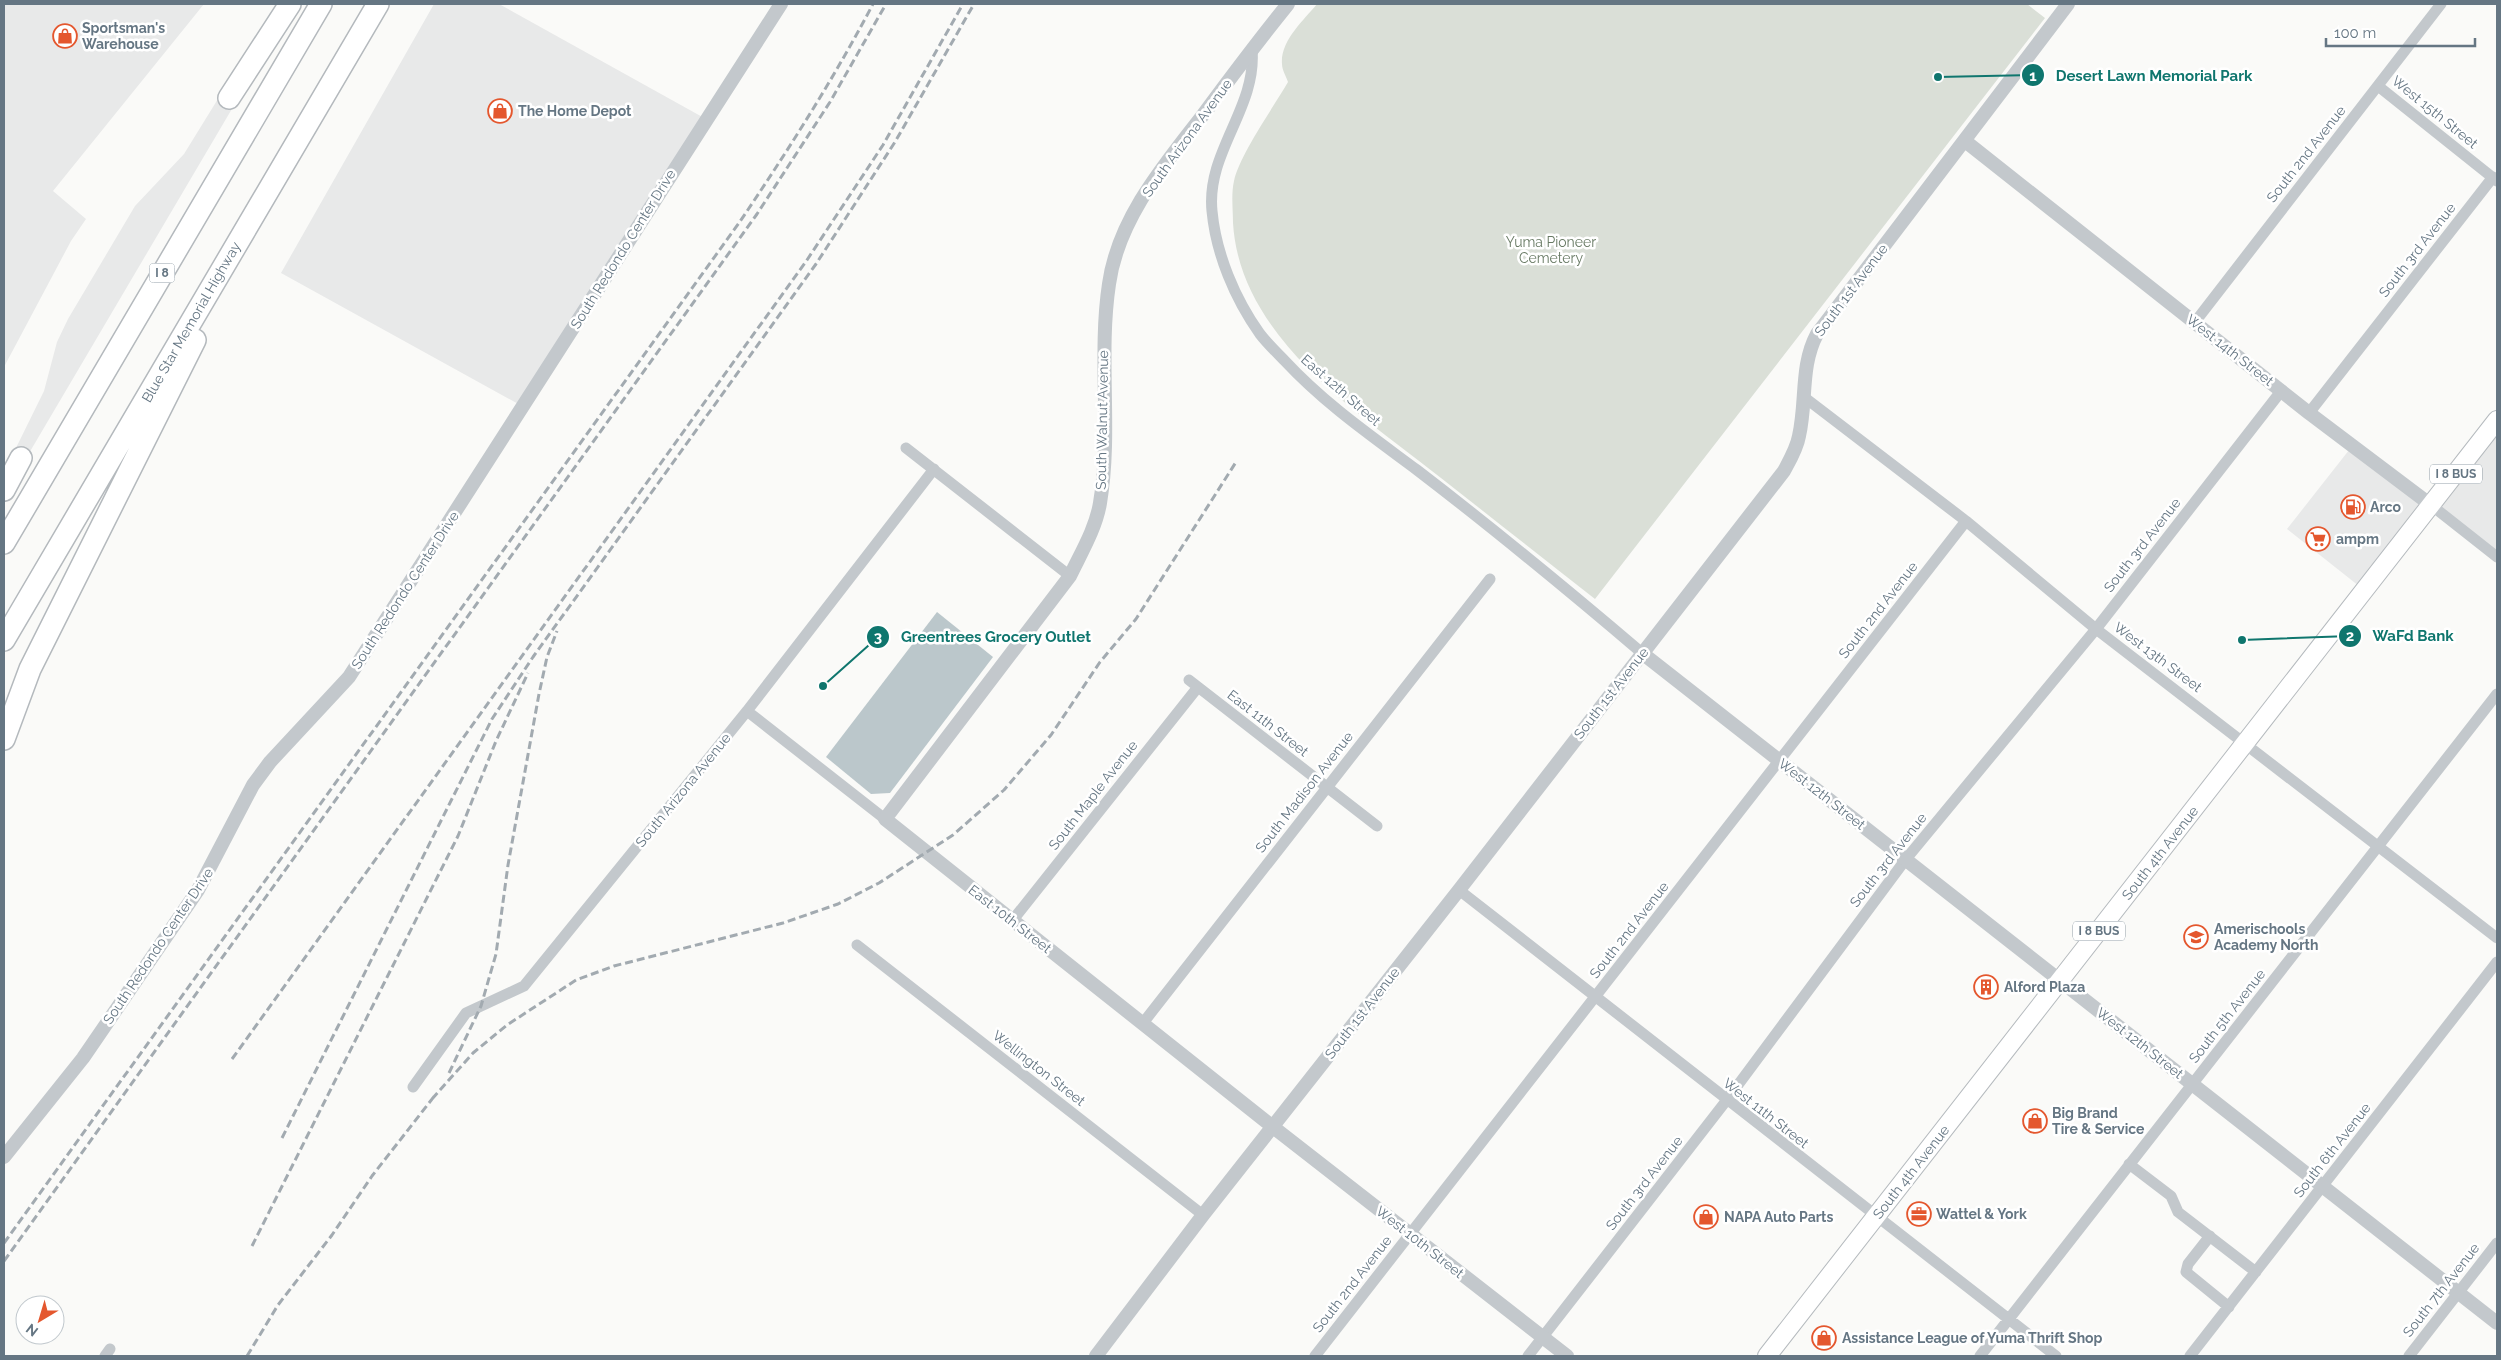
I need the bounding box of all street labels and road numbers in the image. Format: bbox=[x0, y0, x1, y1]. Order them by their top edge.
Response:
street label: West 15th Street bbox=[2389, 72, 2481, 152]
street label: South Arizona Avenue bbox=[1139, 76, 1235, 200]
street label: South 2nd Avenue bbox=[2263, 103, 2349, 205]
street label: South Redondo Center Drive bbox=[567, 166, 679, 332]
street label: South 3rd Avenue bbox=[2375, 200, 2459, 300]
street label: Blue Star Memorial Highway bbox=[138, 239, 244, 405]
street label: South 1st Avenue bbox=[1811, 241, 1891, 339]
road number: I 8 bbox=[150, 264, 174, 282]
street label: West 14th Street bbox=[2183, 311, 2277, 389]
street label: South Walnut Avenue bbox=[1093, 350, 1111, 490]
street label: East 12th Street bbox=[1298, 351, 1384, 429]
road number: I 8 BUS bbox=[2430, 464, 2482, 484]
street label: South 3rd Avenue bbox=[2100, 495, 2184, 595]
street label: South Redondo Center Drive bbox=[348, 508, 462, 672]
street label: South 2nd Avenue bbox=[1835, 559, 1921, 661]
street label: West 13th Street bbox=[2111, 619, 2205, 695]
street label: South 1st Avenue bbox=[1570, 644, 1652, 742]
street label: East 11th Street bbox=[1224, 686, 1312, 760]
street label: South Madison Avenue bbox=[1252, 728, 1356, 856]
street label: South Arizona Avenue bbox=[632, 730, 734, 850]
street label: South Maple Avenue bbox=[1045, 737, 1141, 853]
street label: West 12th Street bbox=[1776, 755, 1869, 833]
street label: South 4th Avenue bbox=[2119, 803, 2201, 903]
street label: South 3rd Avenue bbox=[1846, 810, 1930, 910]
street label: South Redondo Center Drive bbox=[100, 865, 216, 1027]
street label: South 2nd Avenue bbox=[1586, 879, 1672, 981]
street label: East 10th Street bbox=[965, 882, 1055, 957]
road number: I 8 BUS bbox=[2073, 921, 2125, 940]
street label: South 1st Avenue bbox=[1321, 964, 1403, 1062]
street label: South 5th Avenue bbox=[2186, 966, 2268, 1066]
street label: West 12th Street bbox=[2094, 1004, 2187, 1082]
street label: Wellington Street bbox=[990, 1027, 1089, 1109]
street label: West 11th Street bbox=[1720, 1075, 1812, 1152]
street label: South 6th Avenue bbox=[2290, 1100, 2374, 1200]
street label: South 4th Avenue bbox=[1870, 1122, 1952, 1222]
street label: South 3rd Avenue bbox=[1602, 1133, 1686, 1233]
street label: West 10th Street bbox=[1373, 1203, 1467, 1281]
street label: South 2nd Avenue bbox=[1309, 1233, 1395, 1335]
street label: South 7th Avenue bbox=[2400, 1240, 2482, 1340]

